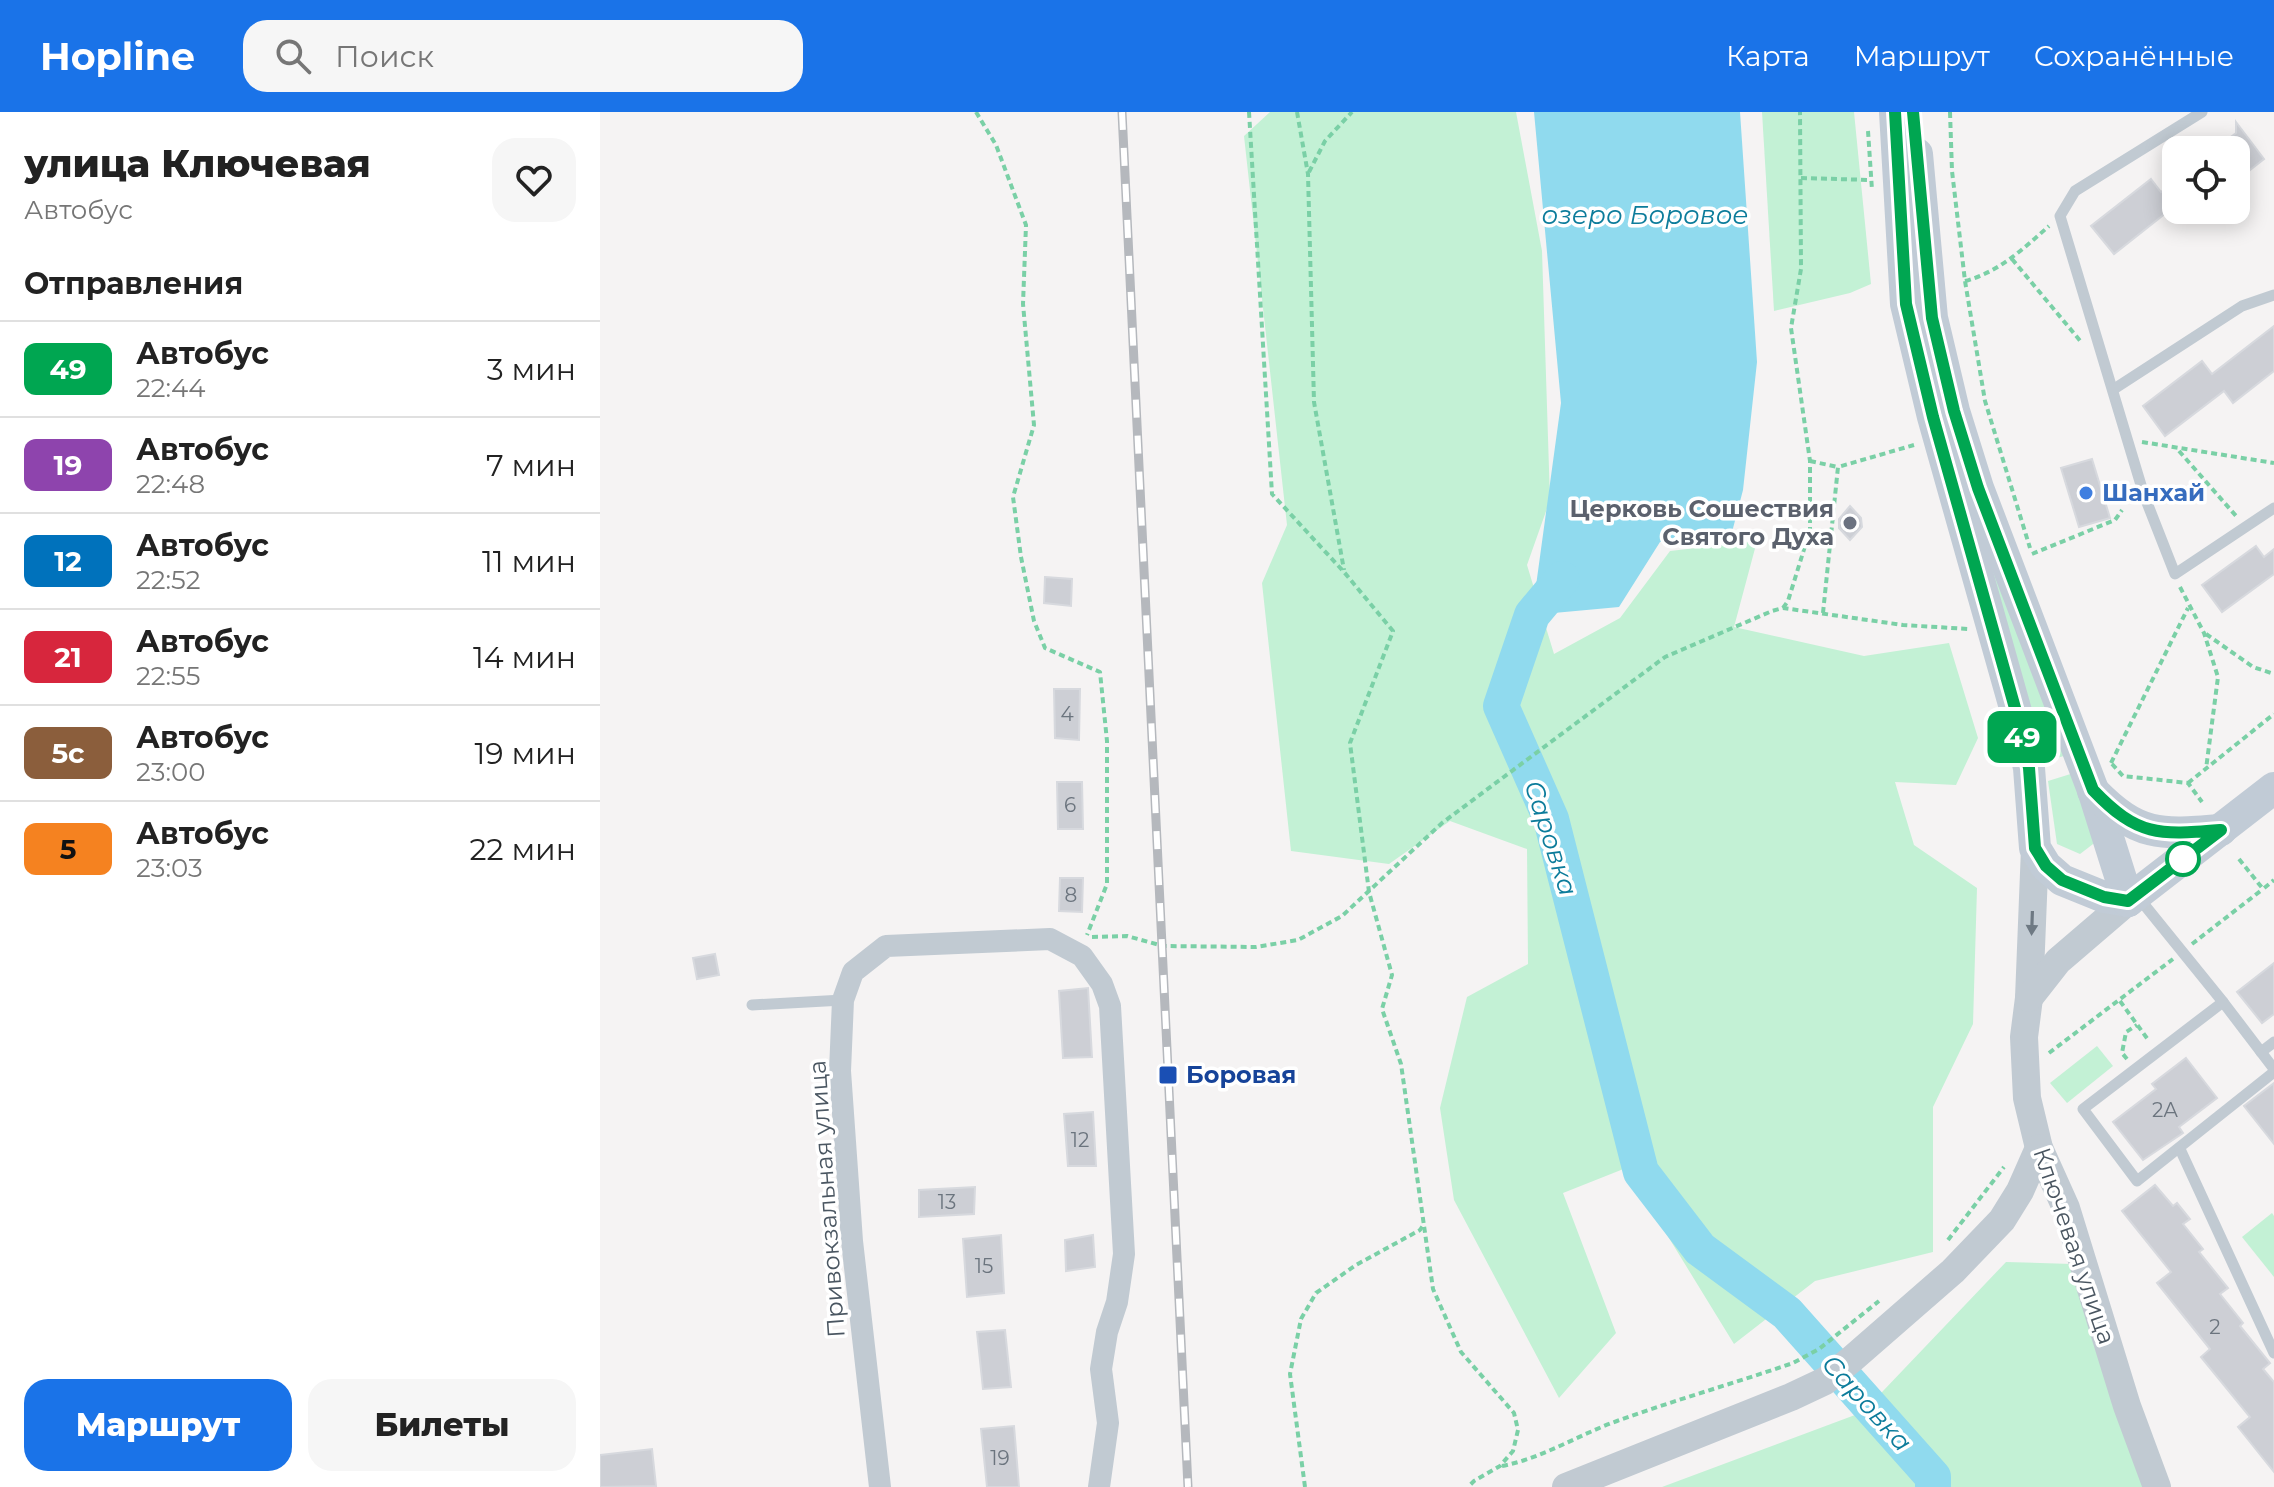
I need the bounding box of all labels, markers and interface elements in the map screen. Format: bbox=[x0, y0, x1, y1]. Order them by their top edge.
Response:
search box bbox=[243, 20, 803, 92]
text: Hopline bbox=[40, 33, 195, 80]
icon: search bbox=[271, 34, 315, 78]
text: Поиск bbox=[335, 38, 434, 75]
text: Карта bbox=[1726, 39, 1810, 73]
text: Маршрут bbox=[1854, 39, 1990, 73]
text: Сохранённые bbox=[2034, 39, 2234, 73]
map controls bbox=[2162, 136, 2250, 224]
button: locate bbox=[2162, 136, 2250, 224]
button: heart bbox=[492, 138, 576, 222]
text: улица Ключевая bbox=[24, 140, 371, 187]
text: Автобус bbox=[24, 194, 133, 226]
water label: озеро Боровое bbox=[1541, 199, 1749, 231]
text: Отправления bbox=[24, 265, 243, 302]
text: Автобус bbox=[136, 335, 269, 372]
text: 3 мин bbox=[487, 351, 576, 388]
text: 49 bbox=[49, 352, 87, 386]
text: 22:44 bbox=[136, 372, 205, 404]
text: Автобус bbox=[136, 431, 269, 468]
text: 7 мин bbox=[486, 447, 576, 484]
text: 19 bbox=[54, 448, 82, 482]
text: 22:48 bbox=[136, 468, 205, 500]
place label: Шанхай bbox=[2102, 478, 2205, 507]
marker: Шанхай bbox=[2077, 484, 2095, 502]
place label: Церковь Сошествия Святого Духа bbox=[1569, 494, 1834, 551]
marker: Церковь Сошествия Святого Духа bbox=[1841, 514, 1859, 532]
text: Автобус bbox=[136, 527, 269, 564]
text: 11 мин bbox=[482, 543, 576, 580]
text: 12 bbox=[54, 544, 82, 578]
text: 22:52 bbox=[136, 564, 200, 596]
text: Автобус bbox=[136, 623, 269, 660]
text: 14 мин bbox=[473, 639, 576, 676]
text: 21 bbox=[54, 640, 82, 674]
text: 22:55 bbox=[136, 660, 200, 692]
house number: 4 bbox=[1060, 702, 1074, 726]
line badge: 49 bbox=[1986, 711, 2058, 763]
text: Автобус bbox=[136, 719, 269, 756]
text: 49 bbox=[2003, 720, 2041, 754]
text: 19 мин bbox=[474, 735, 576, 772]
text: 5с bbox=[51, 736, 85, 770]
text: 23:00 bbox=[136, 756, 205, 788]
water label: Саровка bbox=[1517, 776, 1585, 900]
house number: 6 bbox=[1064, 793, 1076, 817]
text: Автобус bbox=[136, 815, 269, 852]
text: 22 мин bbox=[469, 831, 576, 868]
text: 5 bbox=[60, 832, 76, 866]
unlabelled marker bbox=[2166, 842, 2200, 876]
text: 23:03 bbox=[136, 852, 203, 884]
house number: 8 bbox=[1065, 883, 1077, 907]
one-way arrow bbox=[2025, 911, 2038, 936]
street label: Привокзальная улица bbox=[802, 1059, 851, 1339]
place label: Боровая bbox=[1186, 1060, 1296, 1089]
marker: Боровая bbox=[1157, 1064, 1179, 1086]
house number: 2А bbox=[2152, 1098, 2178, 1122]
house number: 12 bbox=[1071, 1128, 1089, 1152]
street label: Ключевая улица bbox=[2027, 1144, 2122, 1348]
house number: 13 bbox=[938, 1190, 956, 1214]
house number: 15 bbox=[975, 1254, 993, 1278]
house number: 2 bbox=[2209, 1315, 2221, 1339]
water label: Саровка bbox=[1815, 1348, 1919, 1458]
button: Маршрут bbox=[24, 1379, 292, 1471]
button: Билеты bbox=[308, 1379, 576, 1471]
house number: 19 bbox=[990, 1446, 1010, 1470]

